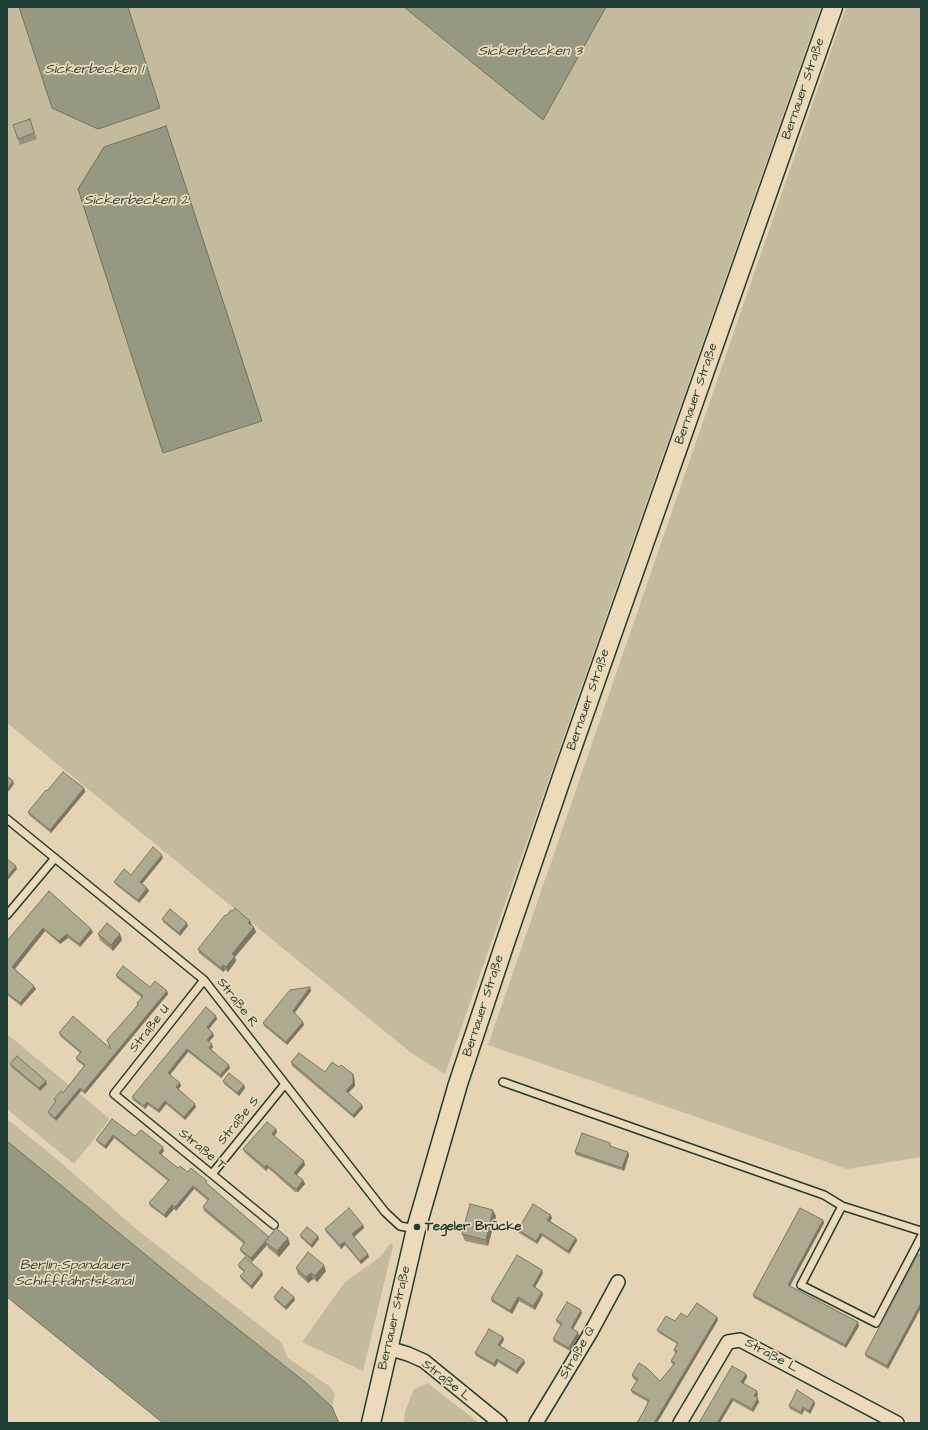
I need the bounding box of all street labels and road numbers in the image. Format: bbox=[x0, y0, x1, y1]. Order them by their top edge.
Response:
street label: Bernauer Straße bbox=[779, 36, 829, 142]
street label: Bernauer Straße bbox=[672, 341, 722, 447]
street label: Bernauer Straße bbox=[564, 647, 614, 753]
street label: Bernauer Straße bbox=[460, 953, 508, 1059]
street label: Straße R bbox=[213, 975, 261, 1031]
street label: Straße U bbox=[127, 1002, 173, 1056]
street label: Straße S bbox=[215, 1094, 263, 1148]
street label: Straße T bbox=[175, 1126, 229, 1174]
street label: Bernauer Straße bbox=[375, 1264, 415, 1372]
street label: Straße Q bbox=[557, 1324, 599, 1382]
street label: Straße L bbox=[742, 1336, 800, 1376]
street label: Straße L bbox=[418, 1357, 474, 1405]

